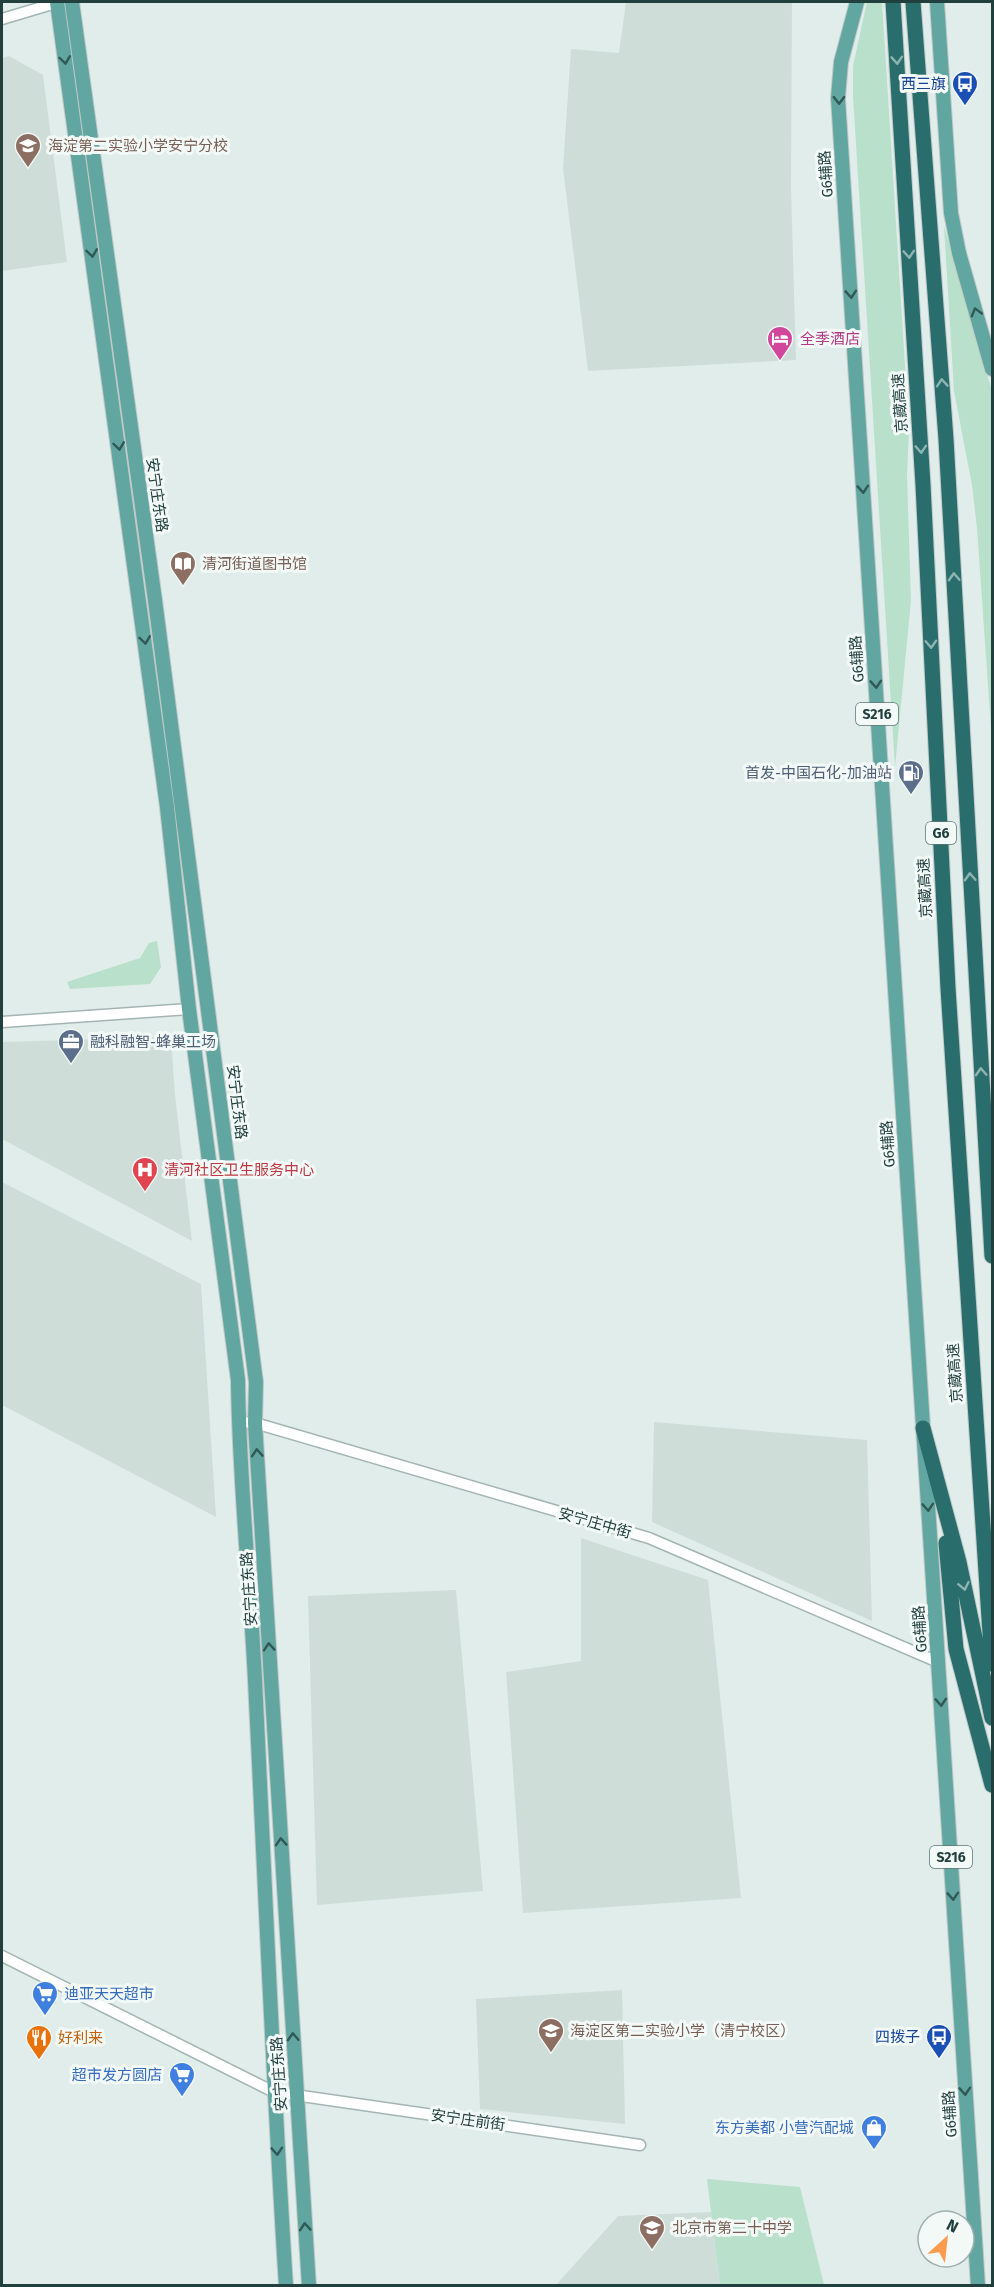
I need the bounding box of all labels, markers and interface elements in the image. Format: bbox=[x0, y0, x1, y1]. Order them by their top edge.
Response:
one-way arrow bbox=[890, 55, 903, 64]
one-way arrow bbox=[59, 56, 71, 65]
bus stop icon: 西三旗 bbox=[950, 69, 980, 107]
place label: 西三旗 bbox=[901, 75, 946, 93]
one-way arrow bbox=[832, 95, 845, 104]
school or university icon: 海淀第二实验小学安宁分校 bbox=[13, 131, 43, 169]
place label: 海淀第二实验小学安宁分校 bbox=[48, 137, 228, 155]
street label: G6辅路 bbox=[815, 150, 837, 198]
one-way arrow bbox=[85, 249, 98, 258]
one-way arrow bbox=[902, 250, 915, 259]
one-way arrow bbox=[844, 290, 857, 299]
one-way arrow bbox=[971, 308, 983, 318]
hotel icon: 全季酒店 bbox=[765, 324, 795, 362]
place label: 全季酒店 bbox=[800, 330, 860, 348]
street label: 京藏高速 bbox=[889, 372, 911, 434]
one-way arrow bbox=[935, 378, 948, 387]
one-way arrow bbox=[112, 442, 124, 451]
one-way arrow bbox=[914, 445, 927, 454]
street label: 安宁庄东路 bbox=[143, 457, 171, 533]
one-way arrow bbox=[856, 485, 869, 494]
library icon: 清河街道图书馆 bbox=[168, 549, 198, 587]
place label: 清河街道图书馆 bbox=[202, 555, 307, 573]
one-way arrow bbox=[947, 573, 960, 582]
one-way arrow bbox=[138, 635, 150, 644]
street label: G6辅路 bbox=[846, 635, 868, 683]
one-way arrow bbox=[925, 639, 938, 648]
one-way arrow bbox=[869, 679, 882, 688]
road number: S216 bbox=[856, 703, 898, 725]
fuel station icon: 首发-中国石化-加油站 bbox=[896, 758, 926, 796]
place label: 首发-中国石化-加油站 bbox=[745, 764, 892, 782]
road number: G6 bbox=[926, 822, 956, 844]
street label: 京藏高速 bbox=[914, 858, 936, 918]
one-way arrow bbox=[964, 872, 977, 881]
office icon: 融科融智-蜂巢工场 bbox=[56, 1027, 86, 1065]
place label: 融科融智-蜂巢工场 bbox=[90, 1033, 216, 1051]
street label: 安宁庄东路 bbox=[223, 1064, 251, 1140]
one-way arrow bbox=[975, 1067, 988, 1076]
street label: G6辅路 bbox=[877, 1120, 899, 1168]
hospital icon: 清河社区卫生服务中心 bbox=[130, 1155, 160, 1193]
place label: 清河社区卫生服务中心 bbox=[164, 1161, 314, 1179]
street label: 京藏高速 bbox=[944, 1342, 966, 1404]
one-way arrow bbox=[251, 1448, 264, 1457]
one-way arrow bbox=[922, 1502, 935, 1511]
street label: 安宁庄中街 bbox=[556, 1504, 634, 1542]
street label: 安宁庄东路 bbox=[237, 1551, 261, 1627]
one-way arrow bbox=[957, 1581, 970, 1591]
street label: G6辅路 bbox=[909, 1605, 931, 1653]
one-way arrow bbox=[263, 1643, 276, 1652]
one-way arrow bbox=[934, 1697, 947, 1706]
one-way arrow bbox=[275, 1837, 288, 1846]
road number: S216 bbox=[930, 1846, 972, 1868]
one-way arrow bbox=[947, 1892, 960, 1901]
supermarket icon: 迪亚天天超市 bbox=[30, 1979, 60, 2017]
place label: 迪亚天天超市 bbox=[64, 1985, 154, 2003]
school or university icon: 海淀区第二实验小学（清宁校区） bbox=[536, 2016, 566, 2054]
place label: 海淀区第二实验小学（清宁校区） bbox=[570, 2022, 795, 2040]
bus stop icon: 四拨子 bbox=[924, 2022, 954, 2060]
restaurant icon: 好利来 bbox=[24, 2023, 54, 2061]
place label: 四拨子 bbox=[875, 2028, 920, 2046]
place label: 好利来 bbox=[58, 2029, 103, 2047]
one-way arrow bbox=[287, 2032, 300, 2041]
street label: 安宁庄东路 bbox=[267, 2036, 291, 2112]
supermarket icon: 超市发方圆店 bbox=[167, 2060, 197, 2098]
place label: 超市发方圆店 bbox=[72, 2066, 162, 2084]
one-way arrow bbox=[959, 2086, 972, 2095]
street label: G6辅路 bbox=[939, 2090, 961, 2138]
street label: 安宁庄前街 bbox=[430, 2106, 506, 2134]
shop icon: 东方美都 小营汽配城 bbox=[859, 2113, 889, 2151]
place label: 东方美都 小营汽配城 bbox=[715, 2119, 854, 2137]
one-way arrow bbox=[270, 2146, 283, 2155]
north arrow bbox=[916, 2209, 976, 2269]
school or university icon: 北京市第二十中学 bbox=[637, 2213, 667, 2251]
text: N bbox=[944, 2215, 962, 2237]
place label: 北京市第二十中学 bbox=[672, 2219, 792, 2237]
one-way arrow bbox=[299, 2223, 312, 2232]

